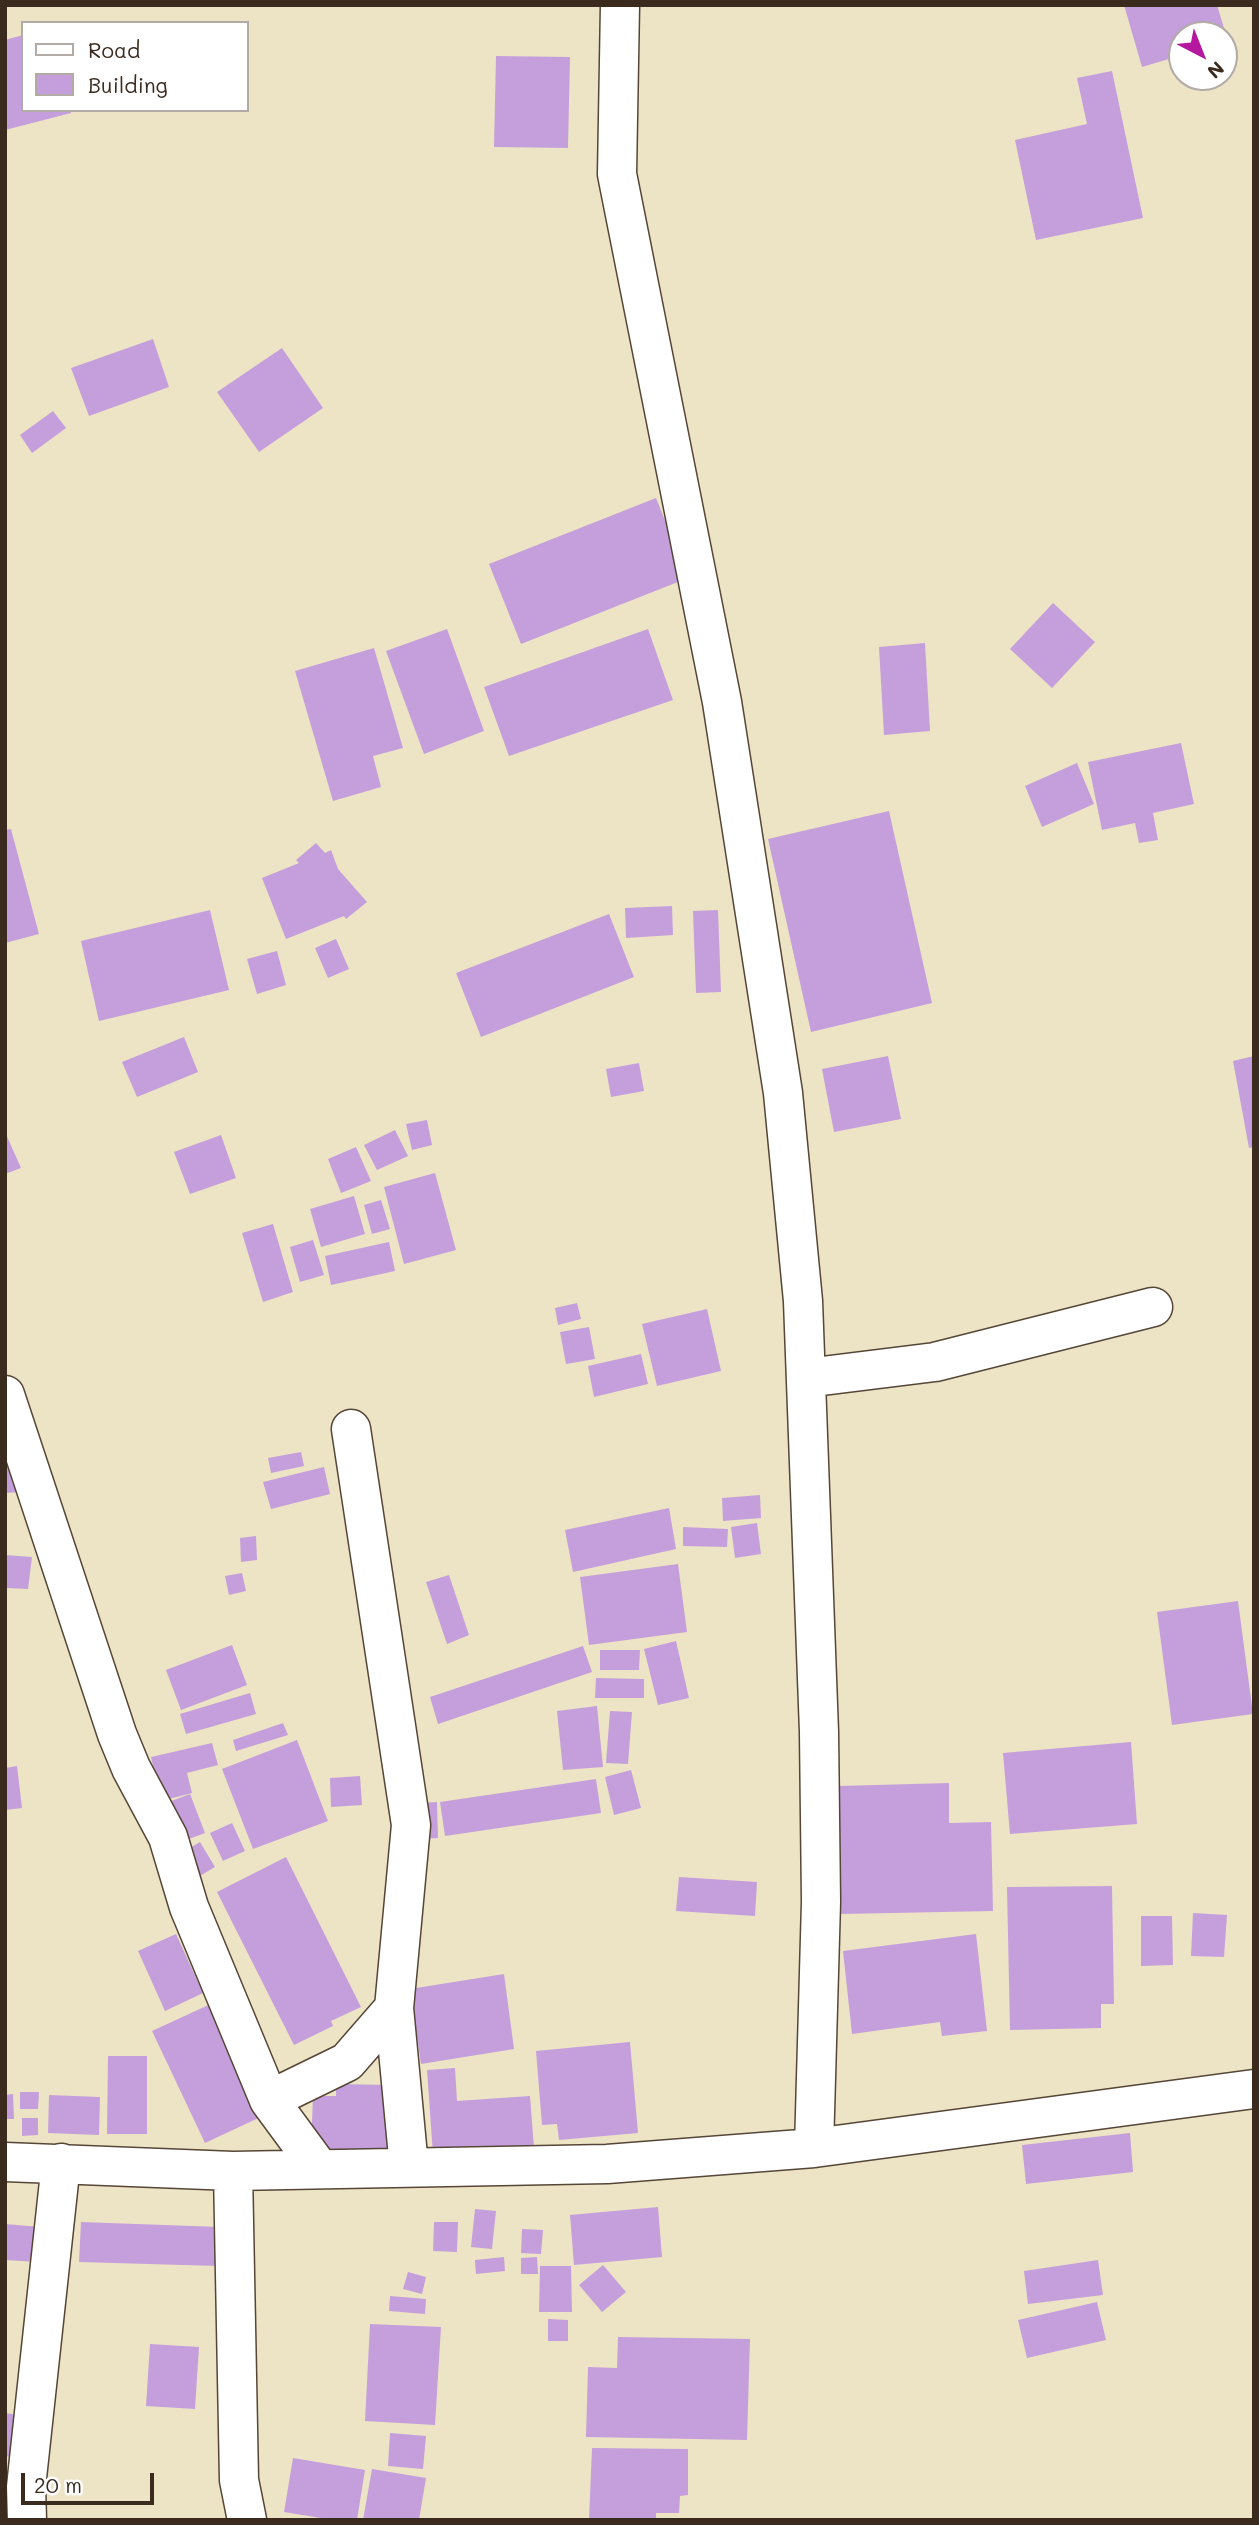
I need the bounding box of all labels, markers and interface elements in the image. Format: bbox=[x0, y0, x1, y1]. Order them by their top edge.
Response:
legend bbox=[21, 21, 248, 112]
north arrow bbox=[1168, 21, 1238, 91]
text: Road bbox=[88, 36, 140, 63]
text: N bbox=[1202, 56, 1230, 85]
text: Building bbox=[88, 71, 168, 98]
scale bar bbox=[24, 2458, 158, 2502]
text: 20 m bbox=[34, 2471, 82, 2498]

